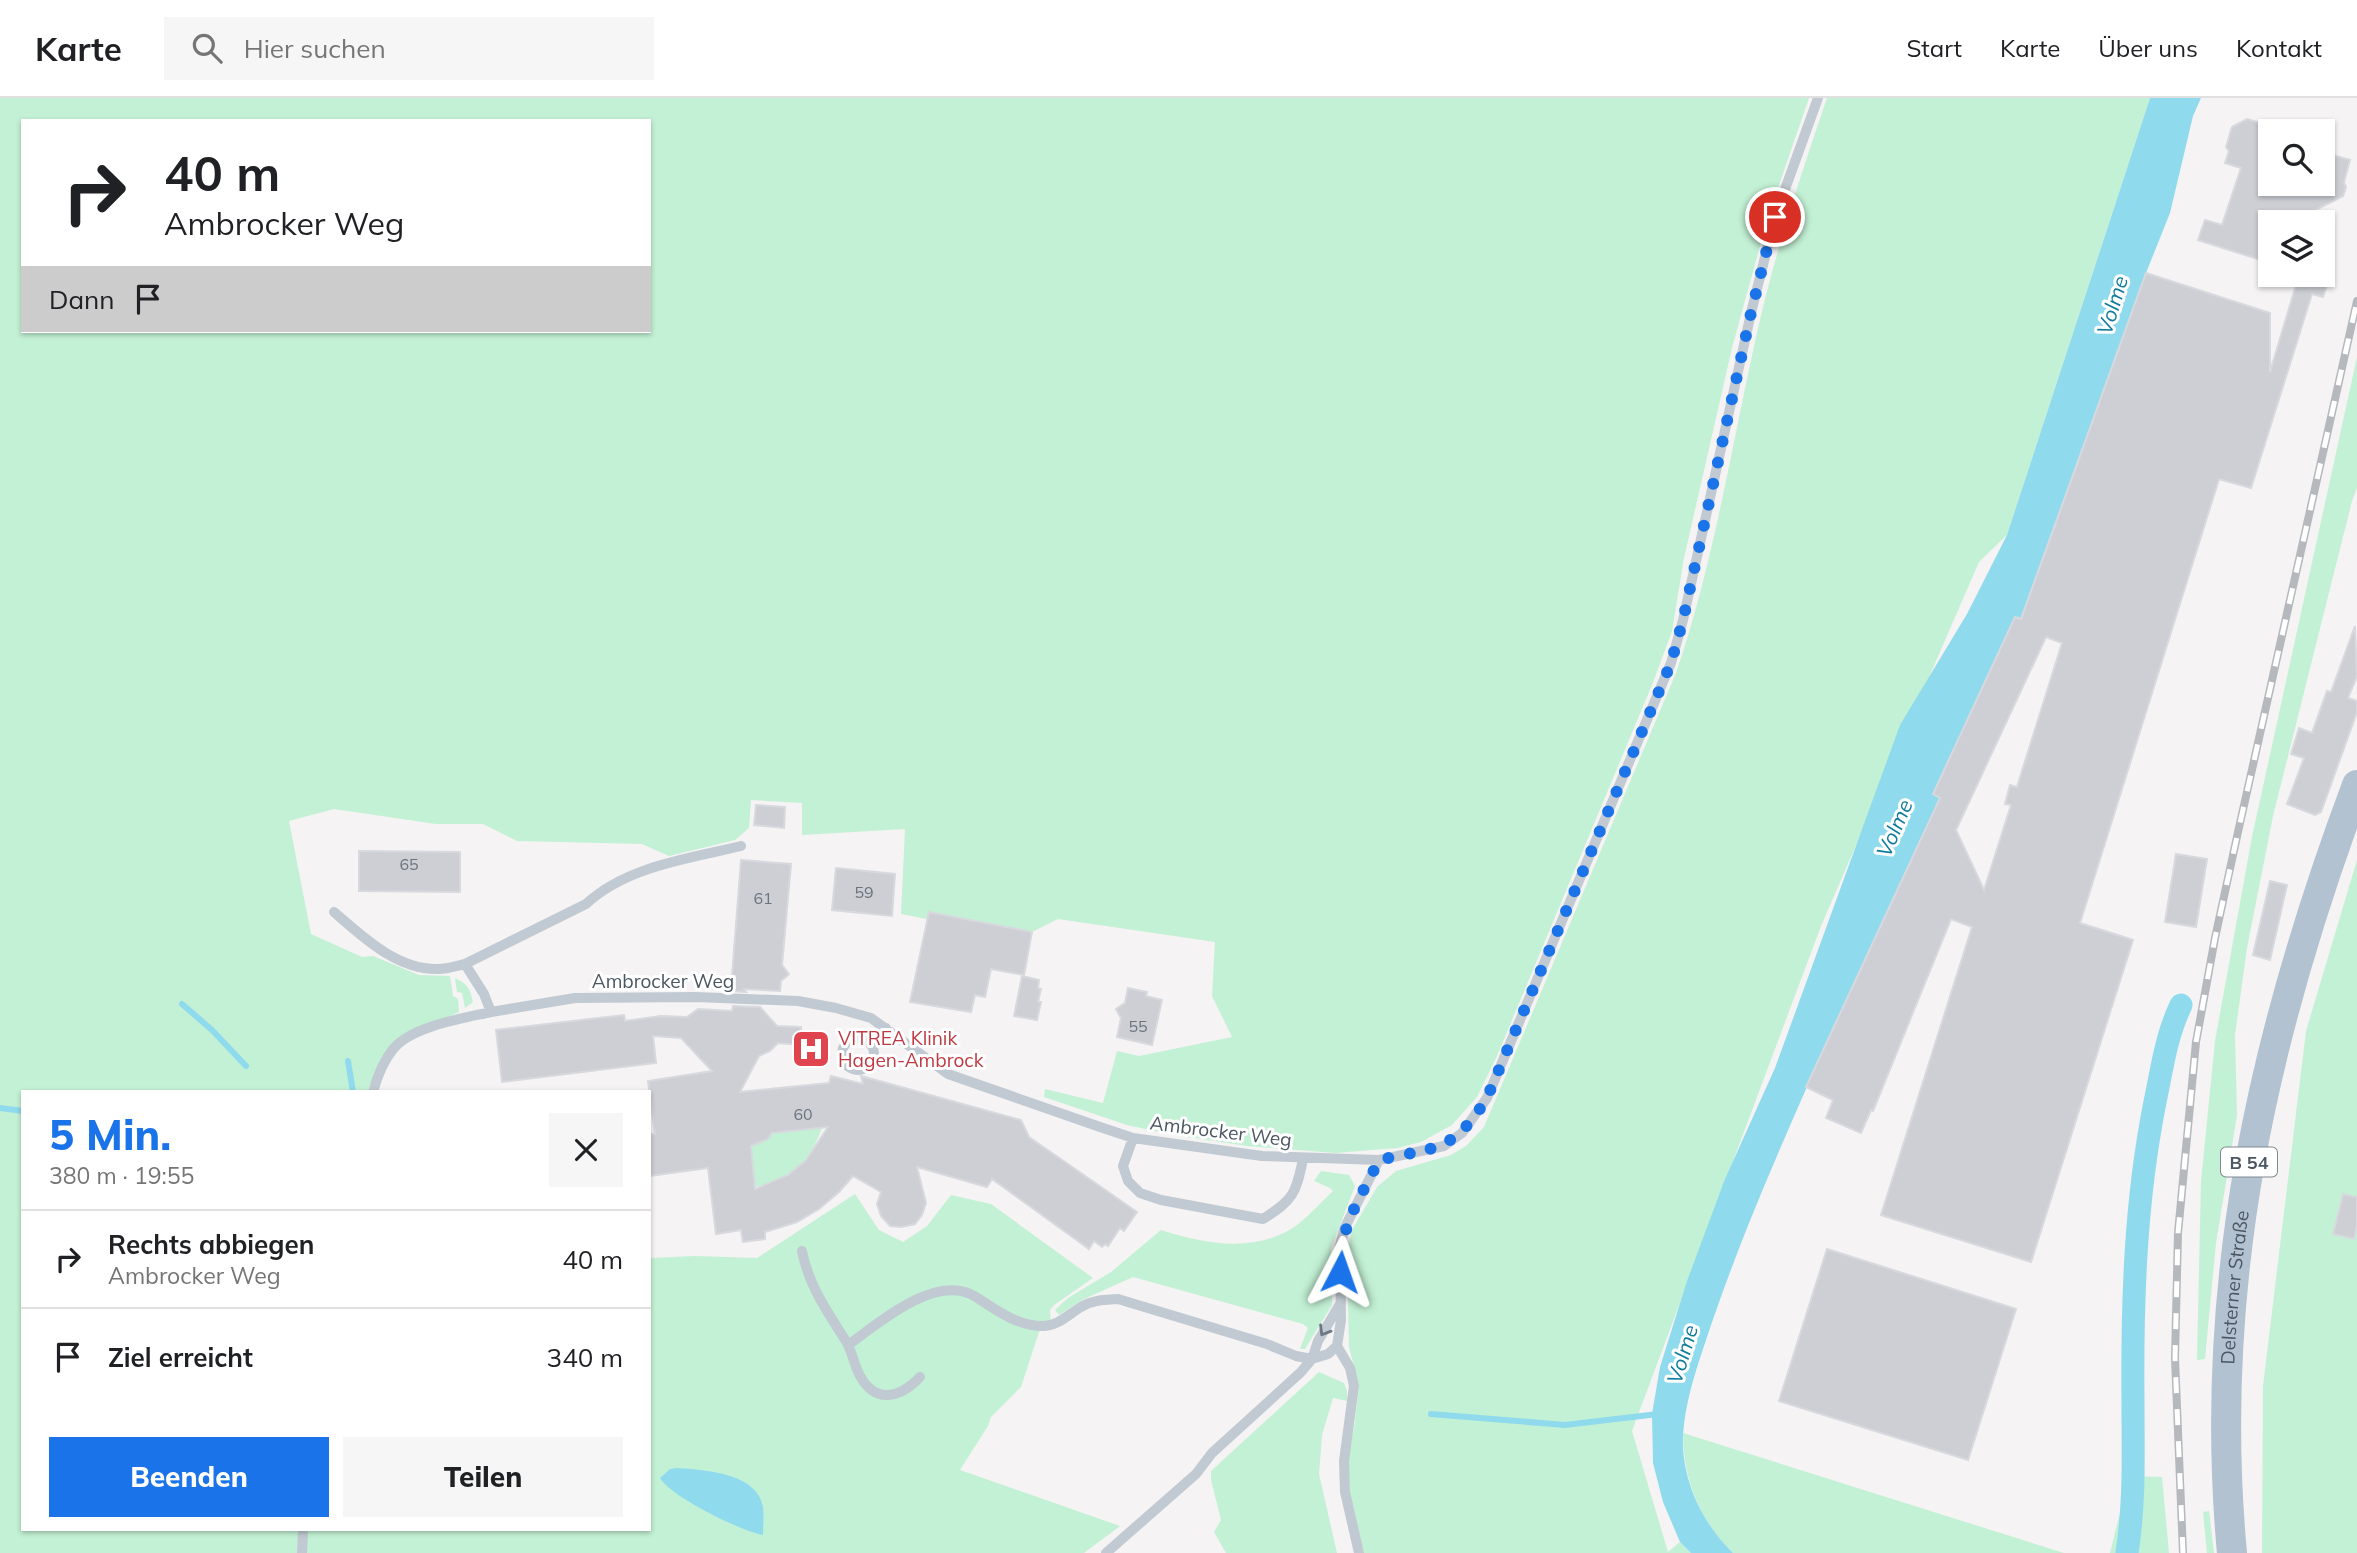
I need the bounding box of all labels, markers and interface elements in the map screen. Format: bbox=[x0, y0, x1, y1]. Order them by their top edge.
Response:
search box bbox=[164, 17, 654, 80]
text: Karte bbox=[35, 28, 122, 69]
icon: search bbox=[188, 29, 226, 67]
text: Hier suchen bbox=[244, 32, 386, 65]
text: Start bbox=[1906, 33, 1962, 63]
text: Karte bbox=[2000, 33, 2060, 63]
text: Über uns bbox=[2098, 33, 2198, 63]
text: Kontakt bbox=[2236, 33, 2322, 63]
map controls bbox=[2258, 119, 2335, 287]
button: search bbox=[2258, 119, 2335, 196]
text: 40 m bbox=[164, 142, 280, 203]
icon: right bbox=[49, 147, 140, 238]
pin bbox=[1745, 187, 1805, 247]
icon: arrive bbox=[1756, 198, 1794, 236]
text: Ambrocker Weg bbox=[164, 203, 404, 243]
button: layers bbox=[2258, 210, 2335, 287]
water label: Volme bbox=[2091, 272, 2133, 338]
icon: arrive bbox=[129, 280, 167, 318]
text: Dann bbox=[49, 283, 115, 316]
water label: Volme bbox=[1870, 795, 1918, 861]
house number: 65 bbox=[399, 854, 419, 874]
house number: 59 bbox=[854, 882, 874, 902]
house number: 61 bbox=[753, 888, 773, 908]
street label: Ambrocker Weg bbox=[592, 969, 734, 993]
house number: 55 bbox=[1128, 1016, 1148, 1036]
place label: VITREA Klinik Hagen-Ambrock bbox=[838, 1026, 984, 1072]
hospital icon: VITREA Klinik Hagen-Ambrock bbox=[790, 1028, 832, 1070]
house number: 60 bbox=[793, 1104, 813, 1124]
text: 5 Min. bbox=[49, 1108, 171, 1161]
street label: Ambrocker Weg bbox=[1149, 1110, 1293, 1152]
button: close bbox=[549, 1113, 623, 1187]
road number: B 54 bbox=[2221, 1148, 2277, 1176]
text: 380 m · 19:55 bbox=[49, 1161, 194, 1190]
street label: Delsterner Straße bbox=[2215, 1209, 2254, 1365]
text: Rechts abbiegen bbox=[108, 1228, 314, 1261]
position arrow bbox=[1303, 1235, 1377, 1309]
icon: right bbox=[49, 1240, 87, 1278]
text: 40 m bbox=[562, 1243, 623, 1276]
text: Ambrocker Weg bbox=[108, 1261, 281, 1290]
water label: Volme bbox=[1661, 1321, 1703, 1387]
one-way arrow bbox=[1320, 1323, 1333, 1336]
icon: arrive bbox=[49, 1338, 87, 1376]
text: Ziel erreicht bbox=[108, 1341, 253, 1374]
text: 340 m bbox=[547, 1341, 623, 1374]
button: Beenden bbox=[49, 1437, 329, 1517]
button: Teilen bbox=[343, 1437, 623, 1517]

